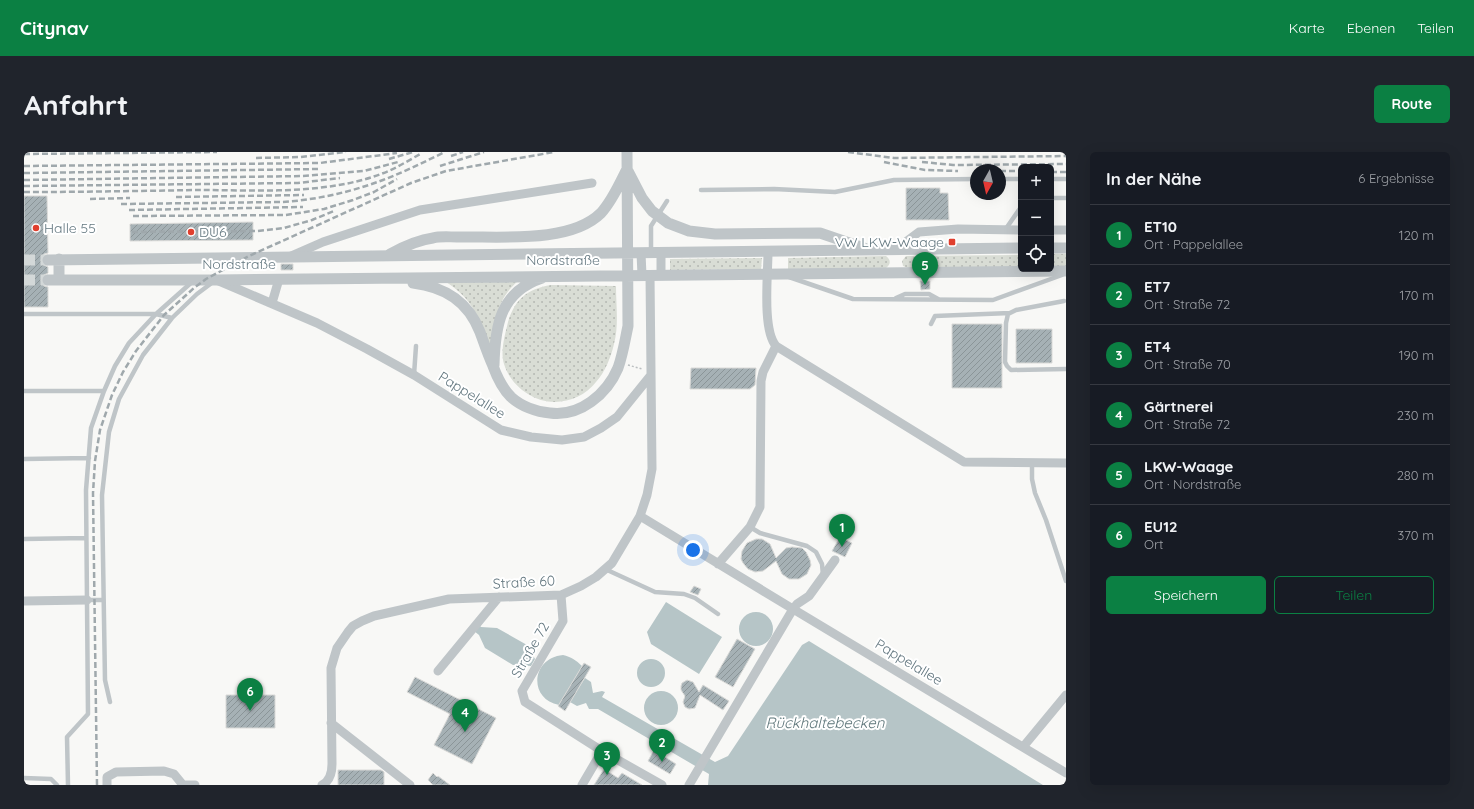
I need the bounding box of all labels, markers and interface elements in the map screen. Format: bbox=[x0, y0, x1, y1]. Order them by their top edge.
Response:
text: Citynav bbox=[20, 16, 89, 40]
text: Karte bbox=[1289, 19, 1325, 37]
text: Ebenen bbox=[1347, 19, 1395, 37]
text: Teilen bbox=[1417, 19, 1454, 37]
button: Route bbox=[1374, 85, 1450, 123]
text: Anfahrt bbox=[24, 87, 128, 122]
north arrow bbox=[970, 164, 1006, 200]
map controls bbox=[1018, 164, 1054, 272]
button: + bbox=[1018, 164, 1054, 200]
text: In der Nähe bbox=[1106, 168, 1202, 189]
text: 6 Ergebnisse bbox=[1358, 170, 1434, 186]
button: − bbox=[1018, 200, 1054, 236]
text: ET10 bbox=[1144, 217, 1177, 236]
place label: Halle 55 bbox=[44, 219, 96, 237]
marker: Halle 55 bbox=[31, 223, 41, 233]
place label: DU6 bbox=[199, 223, 227, 241]
marker: DU6 bbox=[186, 227, 196, 237]
text: 1 bbox=[1116, 227, 1122, 243]
text: 120 m bbox=[1399, 227, 1434, 243]
place label: VW LKW-Waage bbox=[835, 233, 944, 251]
button: locate bbox=[1018, 236, 1054, 272]
text: Ort · Pappelallee bbox=[1144, 236, 1243, 252]
marker: VW LKW-Waage bbox=[947, 237, 957, 247]
street label: Nordstraße bbox=[526, 251, 600, 269]
pin: 5 bbox=[912, 252, 938, 285]
street label: Nordstraße bbox=[202, 255, 276, 273]
text: ET7 bbox=[1144, 277, 1170, 296]
text: 2 bbox=[1115, 287, 1123, 303]
text: 170 m bbox=[1399, 287, 1434, 303]
text: Ort · Straße 72 bbox=[1144, 296, 1230, 312]
text: ET4 bbox=[1144, 337, 1171, 356]
text: 3 bbox=[1116, 347, 1122, 363]
text: 190 m bbox=[1399, 347, 1434, 363]
text: Ort · Straße 70 bbox=[1144, 356, 1231, 372]
street label: Pappelallee bbox=[435, 367, 509, 423]
text: Gärtnerei bbox=[1144, 397, 1213, 416]
text: 4 bbox=[1115, 407, 1123, 423]
text: 230 m bbox=[1397, 407, 1434, 423]
text: Ort · Straße 72 bbox=[1144, 416, 1230, 432]
text: LKW-Waage bbox=[1144, 457, 1233, 476]
text: 5 bbox=[1115, 467, 1123, 483]
text: 280 m bbox=[1397, 467, 1434, 483]
text: Ort · Nordstraße bbox=[1144, 476, 1241, 492]
pin: 1 bbox=[829, 514, 855, 547]
text: EU12 bbox=[1144, 517, 1178, 536]
text: 6 bbox=[1115, 527, 1123, 543]
text: 370 m bbox=[1397, 527, 1434, 543]
text: Ort bbox=[1144, 536, 1163, 552]
your location bbox=[683, 540, 703, 560]
street label: Straße 60 bbox=[492, 571, 556, 593]
button: Speichern bbox=[1106, 576, 1266, 614]
button: Teilen bbox=[1274, 576, 1434, 614]
street label: Straße 72 bbox=[507, 619, 553, 681]
street label: Pappelallee bbox=[872, 635, 946, 689]
pin: 6 bbox=[237, 678, 263, 711]
pin: 4 bbox=[452, 699, 478, 732]
water label: Rückhaltebecken bbox=[766, 713, 885, 732]
pin: 2 bbox=[649, 729, 675, 762]
pin: 3 bbox=[594, 742, 620, 775]

